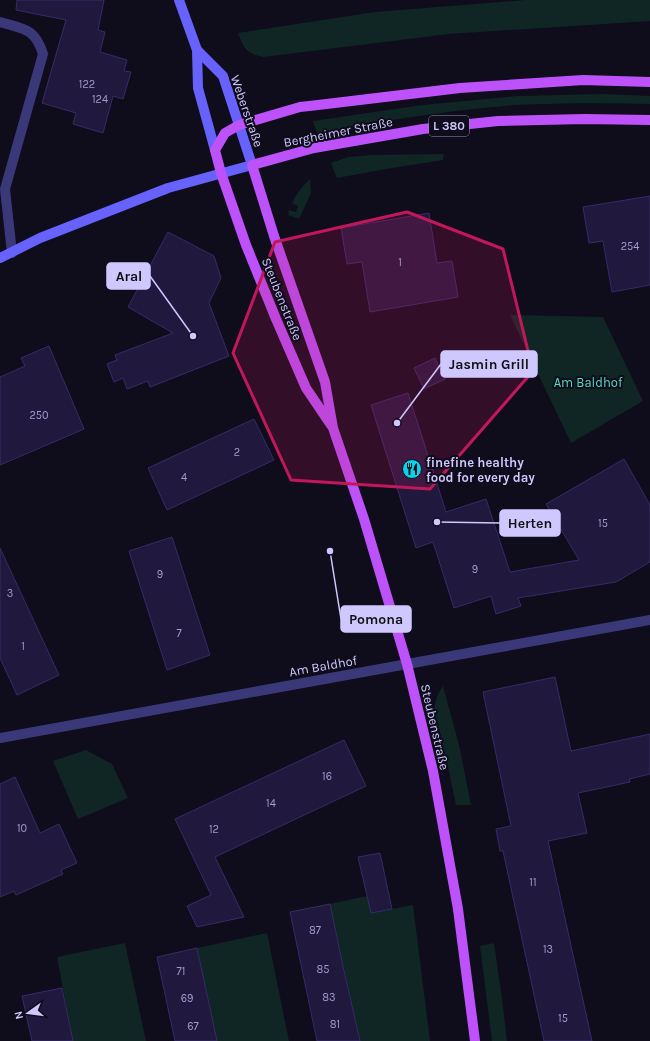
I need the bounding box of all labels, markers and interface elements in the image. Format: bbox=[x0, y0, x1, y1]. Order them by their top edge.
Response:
street label: Weberstraße bbox=[228, 73, 266, 149]
house number: 122 bbox=[79, 78, 95, 91]
house number: 124 bbox=[92, 93, 108, 106]
street label: Bergheimer Straße bbox=[282, 114, 394, 150]
road number: L 380 bbox=[429, 116, 469, 136]
house number: 254 bbox=[621, 240, 639, 253]
street label: Steubenstraße bbox=[259, 256, 306, 343]
house number: 1 bbox=[398, 256, 402, 269]
callout: Aral bbox=[107, 263, 150, 289]
text: Aral bbox=[116, 268, 142, 285]
callout: Jasmin Grill bbox=[441, 351, 537, 377]
text: Jasmin Grill bbox=[449, 356, 529, 373]
park label: Am Baldhof bbox=[554, 375, 623, 390]
house number: 250 bbox=[29, 409, 49, 422]
house number: 2 bbox=[234, 446, 240, 459]
place label: finefine healthy food for every day bbox=[426, 455, 535, 485]
restaurant icon: finefine healthy food for every day bbox=[401, 458, 423, 480]
house number: 4 bbox=[181, 471, 187, 484]
callout: Herten bbox=[500, 510, 560, 536]
text: Herten bbox=[508, 515, 552, 532]
house number: 15 bbox=[598, 517, 608, 530]
house number: 9 bbox=[472, 563, 478, 576]
house number: 9 bbox=[157, 568, 163, 581]
house number: 3 bbox=[7, 587, 13, 600]
callout: Pomona bbox=[341, 606, 411, 632]
text: Pomona bbox=[349, 611, 403, 628]
house number: 7 bbox=[176, 627, 182, 640]
house number: 1 bbox=[21, 640, 25, 653]
street label: Am Baldhof bbox=[288, 653, 359, 679]
street label: Steubenstraße bbox=[418, 683, 452, 772]
house number: 16 bbox=[322, 770, 332, 783]
house number: 14 bbox=[266, 797, 276, 810]
house number: 10 bbox=[17, 822, 27, 835]
house number: 12 bbox=[209, 823, 219, 836]
house number: 11 bbox=[529, 876, 537, 889]
house number: 87 bbox=[309, 924, 321, 937]
house number: 13 bbox=[543, 943, 553, 956]
house number: 85 bbox=[317, 963, 329, 976]
house number: 71 bbox=[177, 965, 185, 978]
house number: 83 bbox=[322, 991, 336, 1004]
house number: 69 bbox=[181, 992, 193, 1005]
north arrow bbox=[8, 993, 48, 1033]
text: N bbox=[12, 1010, 26, 1021]
house number: 15 bbox=[558, 1012, 568, 1025]
house number: 81 bbox=[330, 1018, 340, 1031]
house number: 67 bbox=[187, 1020, 199, 1033]

